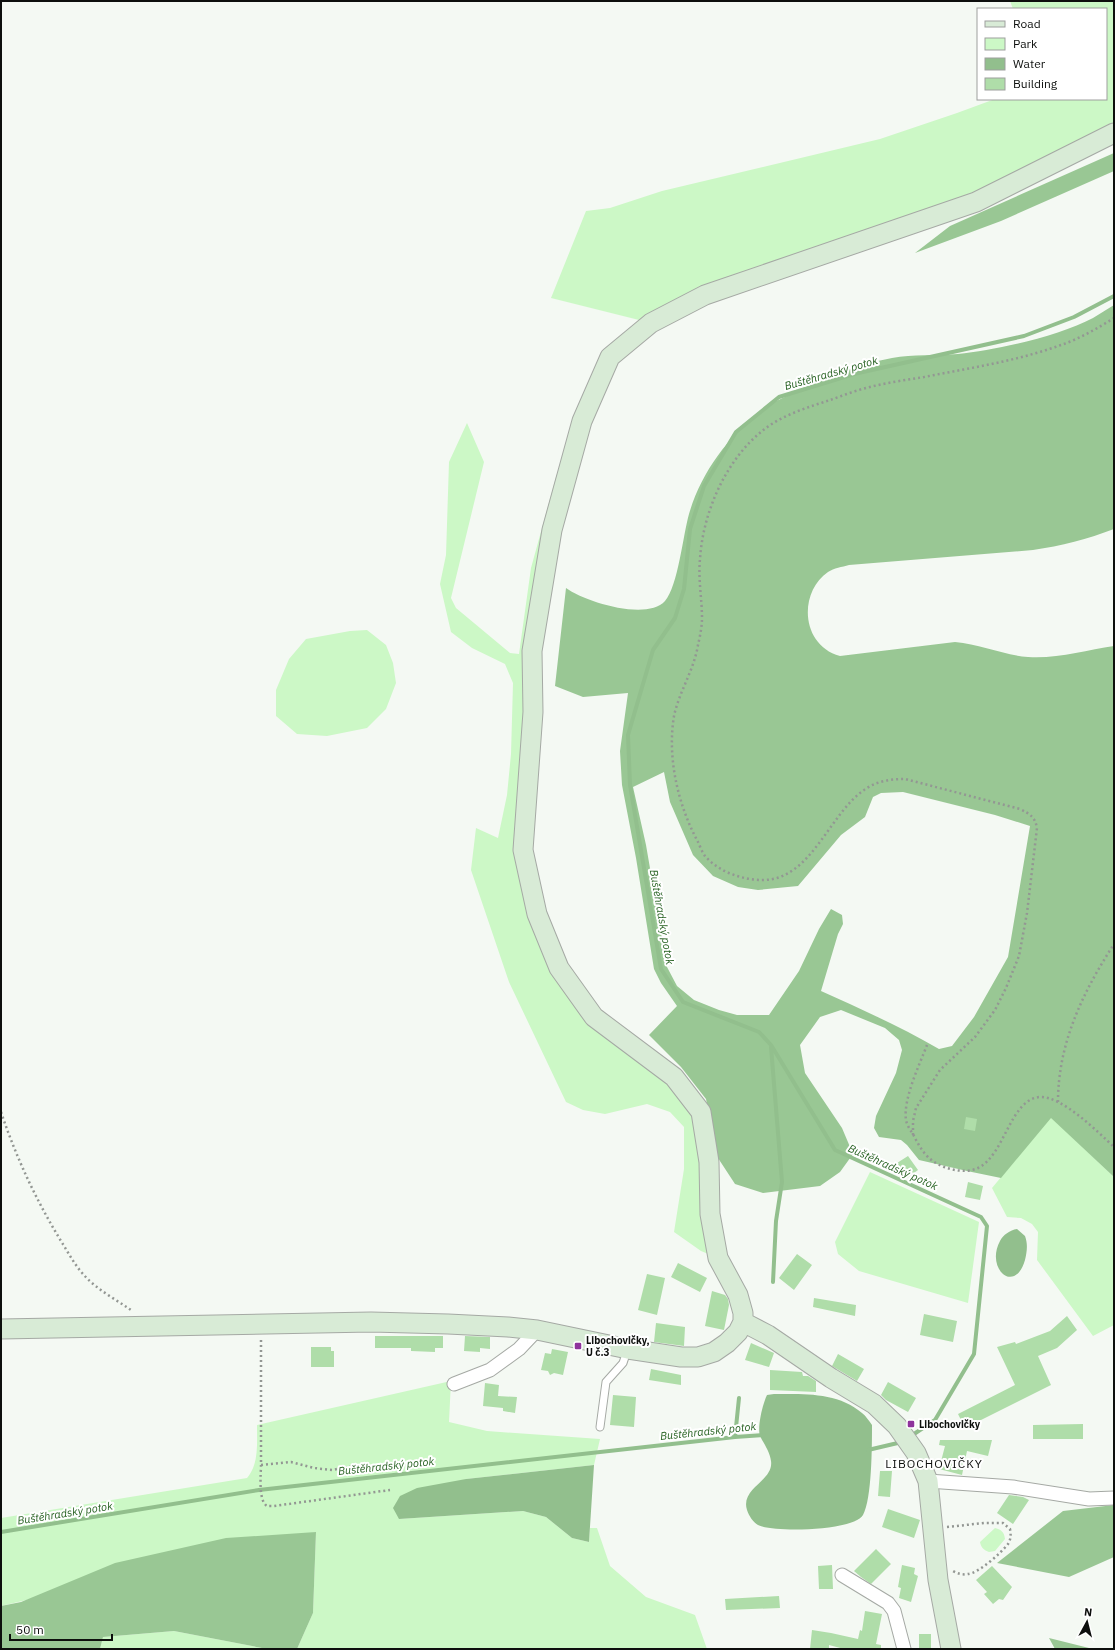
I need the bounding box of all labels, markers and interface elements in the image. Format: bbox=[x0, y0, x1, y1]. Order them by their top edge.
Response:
legend bbox=[977, 8, 1107, 100]
text: Road bbox=[1013, 16, 1041, 31]
text: Park bbox=[1013, 36, 1038, 51]
text: Water bbox=[1013, 56, 1046, 71]
text: Building bbox=[1013, 76, 1058, 91]
water label: Buštěhradský potok bbox=[783, 353, 880, 393]
water label: Buštěhradský potok bbox=[647, 868, 677, 966]
water label: Buštěhradský potok bbox=[846, 1141, 940, 1193]
place label: Libochovičky, U č.3 bbox=[586, 1334, 650, 1359]
marker: Libochovičky, U č.3 bbox=[573, 1341, 583, 1351]
place label: Libochovičky bbox=[919, 1418, 981, 1431]
water label: Buštěhradský potok bbox=[659, 1419, 757, 1443]
marker: Libochovičky bbox=[906, 1419, 916, 1429]
water label: Buštěhradský potok bbox=[337, 1454, 435, 1478]
district label: LIBOCHOVIČKY bbox=[885, 1456, 983, 1471]
water label: Buštěhradský potok bbox=[16, 1499, 114, 1527]
north arrow bbox=[1067, 1602, 1107, 1642]
text: N bbox=[1083, 1605, 1093, 1620]
scale bar bbox=[10, 1616, 112, 1642]
text: 50 m bbox=[16, 1622, 44, 1637]

